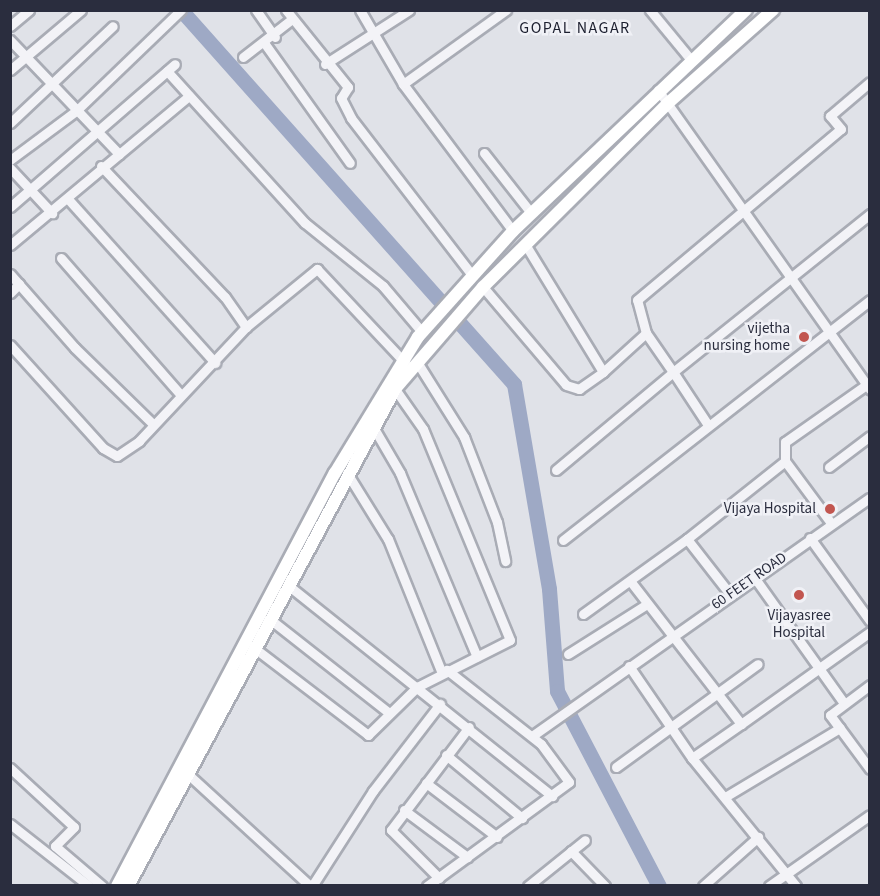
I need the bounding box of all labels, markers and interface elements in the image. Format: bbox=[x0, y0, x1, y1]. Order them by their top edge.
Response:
district label: GOPAL NAGAR bbox=[519, 18, 631, 38]
place label: vijetha nursing home bbox=[704, 319, 790, 354]
marker: vijetha nursing home bbox=[795, 328, 813, 346]
place label: Vijaya Hospital bbox=[724, 500, 816, 518]
marker: Vijaya Hospital bbox=[821, 500, 839, 518]
street label: 60 FEET ROAD bbox=[708, 548, 790, 614]
marker: Vijayasree Hospital bbox=[790, 586, 808, 604]
place label: Vijayasree Hospital bbox=[767, 606, 831, 641]

